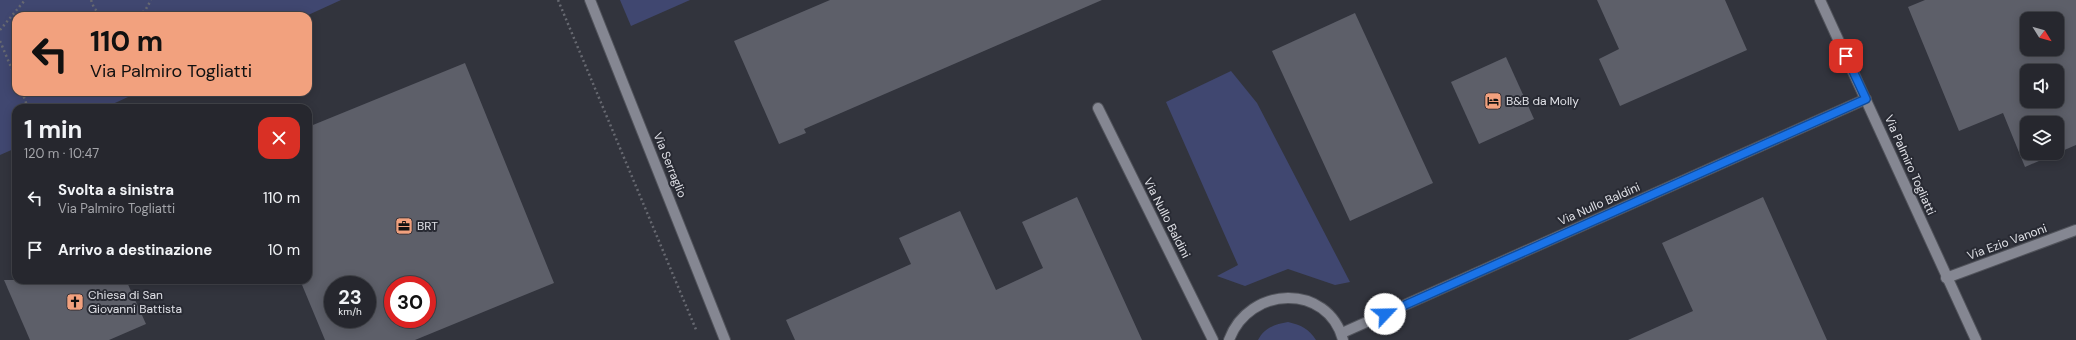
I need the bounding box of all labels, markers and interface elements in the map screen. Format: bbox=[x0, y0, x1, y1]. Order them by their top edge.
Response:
north arrow bbox=[2020, 12, 2064, 56]
map controls bbox=[2020, 12, 2064, 160]
text: 110 m bbox=[90, 23, 163, 60]
icon: left bbox=[24, 28, 76, 80]
pin bbox=[1829, 39, 1863, 73]
icon: arrive bbox=[1835, 45, 1857, 67]
text: Via Palmiro Togliatti bbox=[90, 59, 252, 83]
button: sound bbox=[2020, 64, 2064, 108]
hotel icon: B&B da Molly bbox=[1483, 91, 1503, 111]
place label: B&B da Molly bbox=[1506, 93, 1579, 109]
street label: Via Palmiro Togliatti bbox=[1881, 112, 1939, 218]
text: 1 min bbox=[24, 114, 82, 145]
button: layers bbox=[2020, 116, 2064, 160]
button: close bbox=[258, 117, 300, 159]
street label: Via Serraglio bbox=[650, 130, 690, 200]
text: 120 m · 10:47 bbox=[24, 145, 99, 162]
street label: Via Nullo Baldini bbox=[1140, 175, 1194, 261]
street label: Via Nullo Baldini bbox=[1556, 179, 1643, 229]
text: Svolta a sinistra bbox=[58, 180, 174, 200]
icon: left bbox=[24, 187, 46, 209]
text: 110 m bbox=[263, 188, 300, 208]
text: Via Palmiro Togliatti bbox=[58, 200, 175, 217]
office icon: BRT bbox=[394, 216, 414, 236]
place label: BRT bbox=[417, 218, 438, 234]
street label: Via Ezio Vanoni bbox=[1965, 220, 2049, 264]
icon: arrive bbox=[24, 239, 46, 261]
text: Arrivo a destinazione bbox=[58, 240, 212, 260]
text: 10 m bbox=[268, 240, 300, 260]
speed limit sign: 30 bbox=[384, 276, 436, 328]
text: 23 bbox=[338, 284, 362, 310]
place label: Chiesa di San Giovanni Battista bbox=[88, 287, 182, 317]
church icon: Chiesa di San Giovanni Battista bbox=[65, 292, 85, 312]
position arrow bbox=[1364, 293, 1406, 335]
text: km/h bbox=[338, 305, 362, 318]

